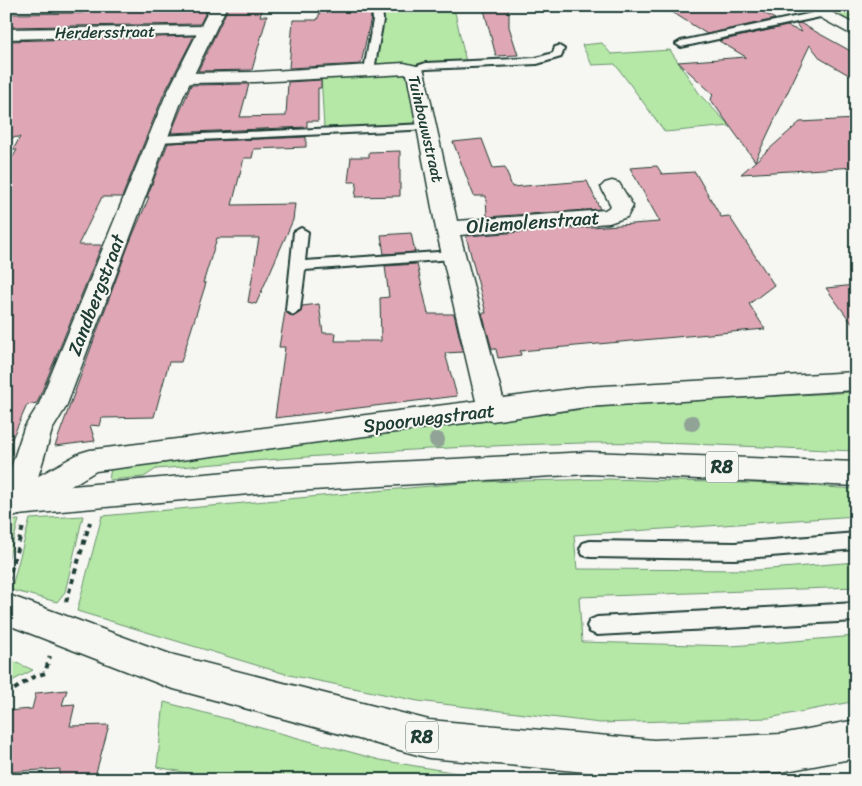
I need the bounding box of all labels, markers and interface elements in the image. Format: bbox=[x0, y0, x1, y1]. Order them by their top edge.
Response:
street label: Herdersstraat bbox=[55, 17, 155, 47]
street label: Tuinbouwstraat bbox=[400, 73, 452, 185]
street label: Oliemolenstraat bbox=[465, 201, 601, 243]
street label: Zandbergstraat bbox=[58, 228, 135, 361]
street label: Spoorwegstraat bbox=[361, 394, 497, 442]
road number: R8 bbox=[706, 452, 738, 482]
road number: R8 bbox=[406, 722, 438, 752]

